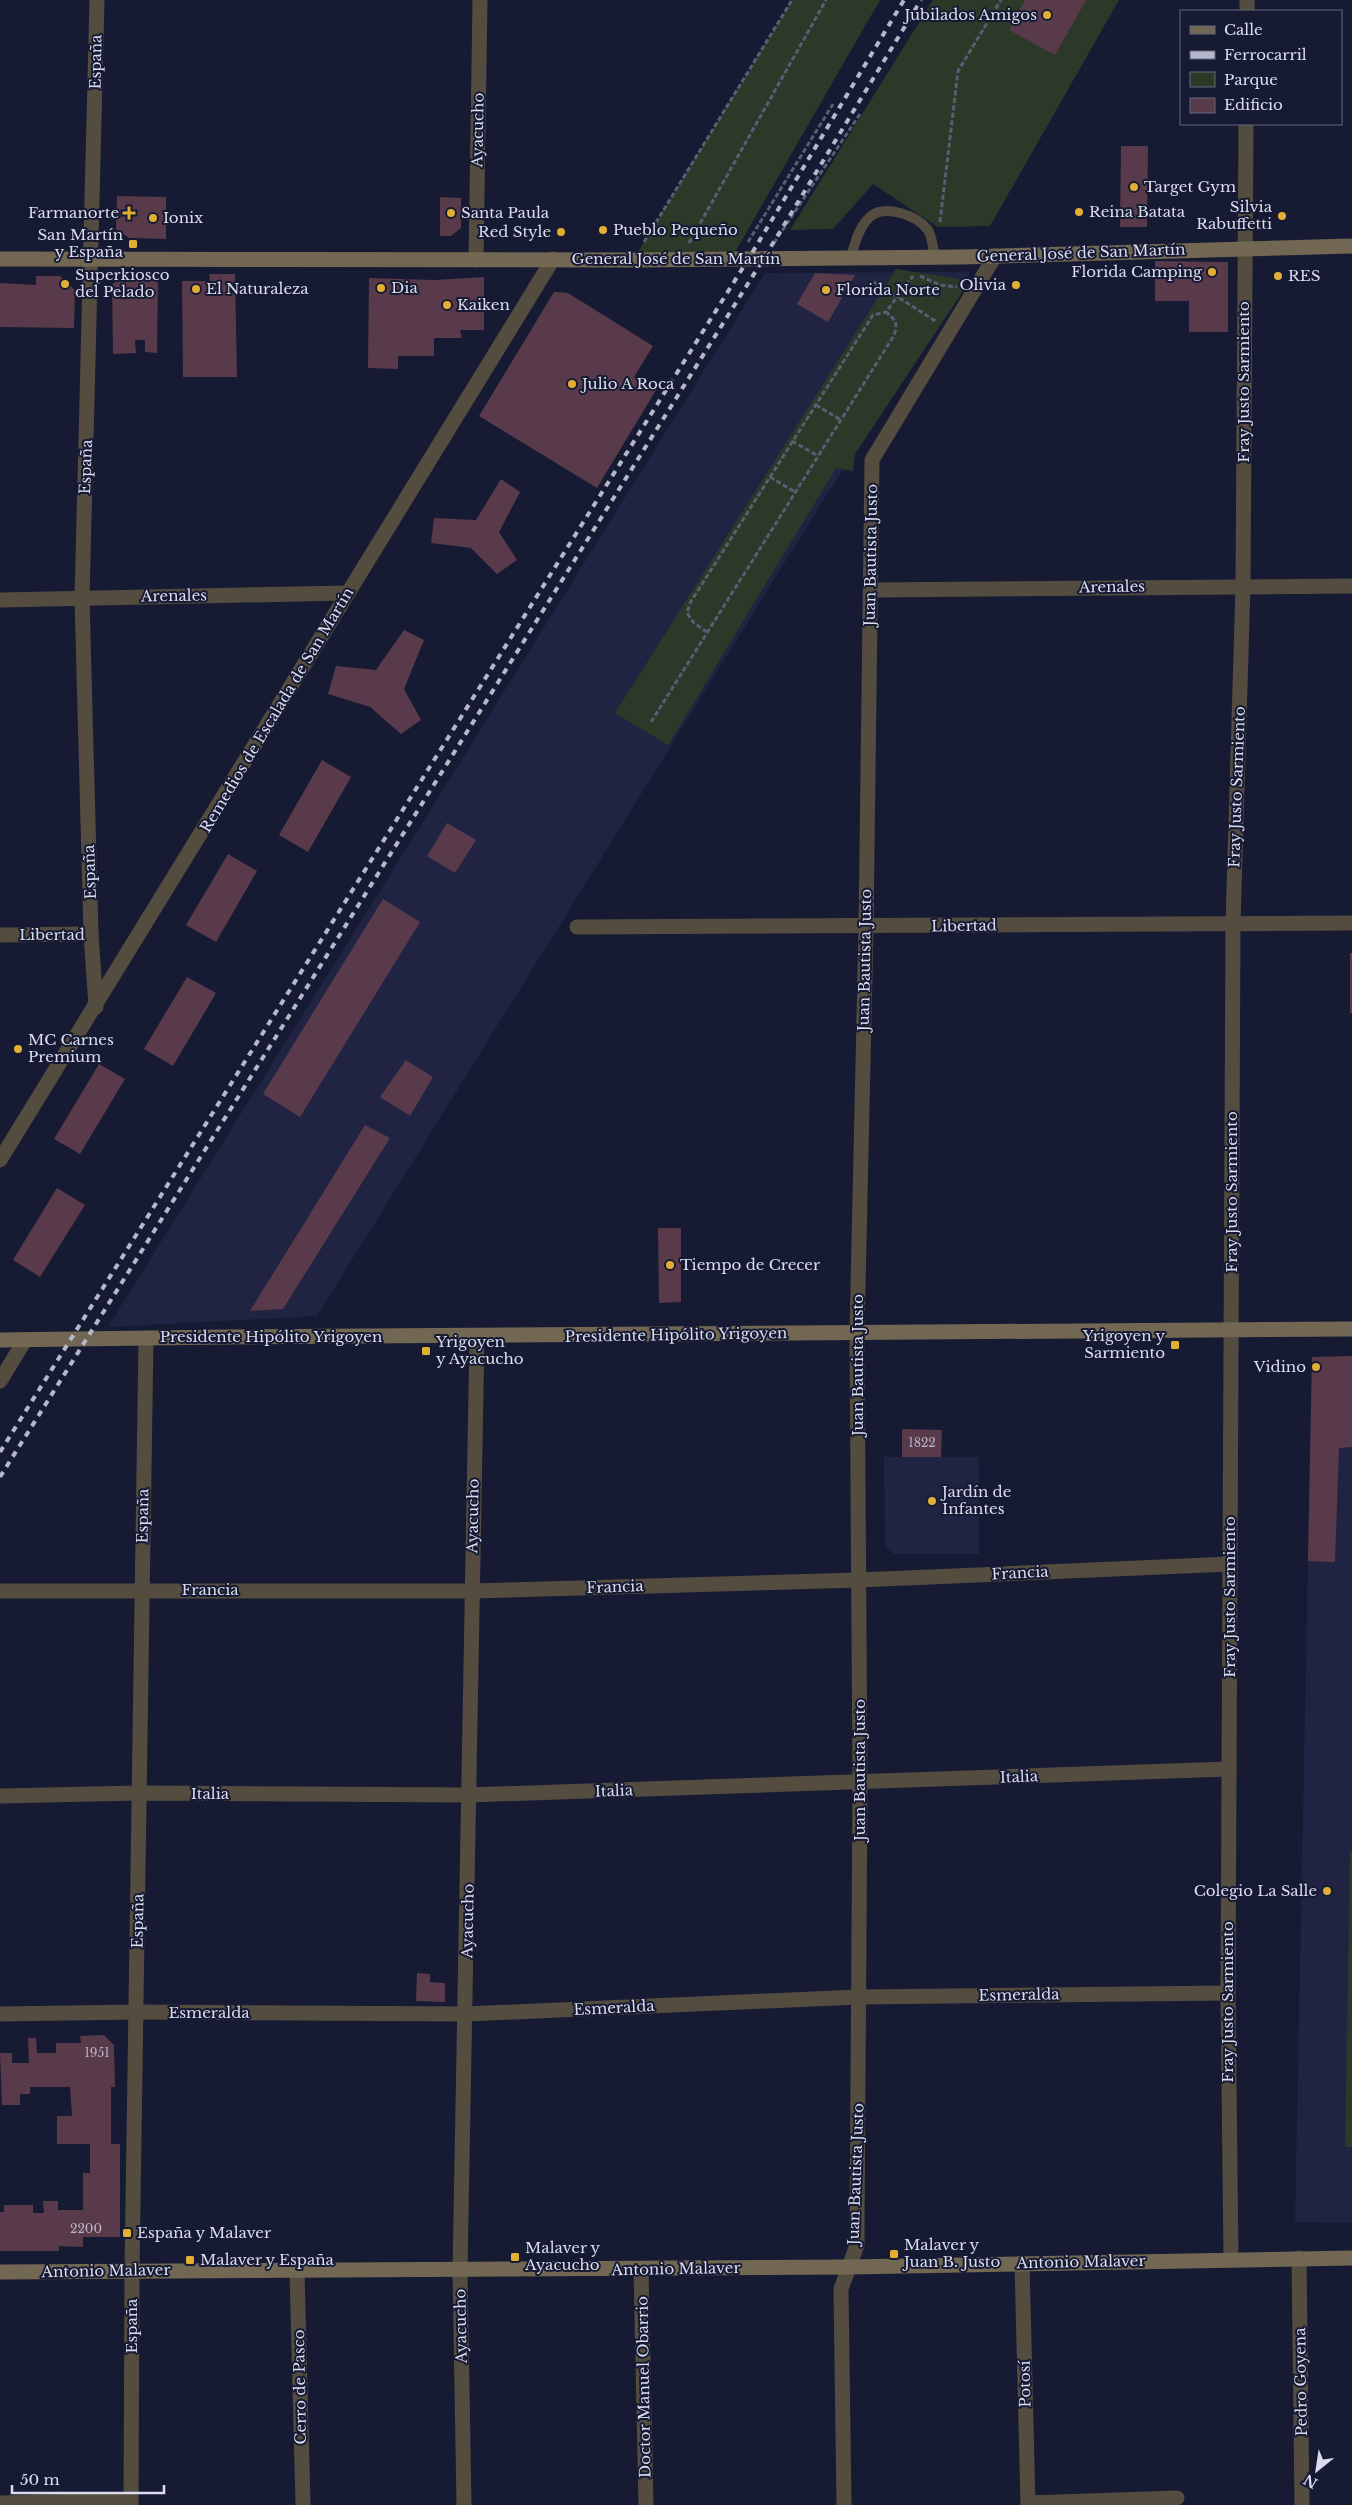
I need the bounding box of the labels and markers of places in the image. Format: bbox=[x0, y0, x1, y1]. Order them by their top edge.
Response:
place label: Jubilados Amigos bbox=[902, 5, 1037, 24]
marker: Jubilados Amigos bbox=[1041, 9, 1053, 21]
place label: Target Gym bbox=[1144, 177, 1236, 196]
marker: Target Gym bbox=[1128, 181, 1140, 193]
place label: Silvia Rabuffetti bbox=[1196, 197, 1273, 233]
place label: Reina Batata bbox=[1089, 202, 1186, 221]
place label: Farmanorte bbox=[28, 203, 119, 222]
place label: Santa Paula bbox=[461, 203, 550, 222]
marker: Reina Batata bbox=[1073, 206, 1085, 218]
marker: Farmanorte bbox=[123, 207, 135, 219]
marker: Santa Paula bbox=[445, 207, 457, 219]
place label: Ionix bbox=[163, 208, 203, 227]
marker: Silvia Rabuffetti bbox=[1276, 210, 1288, 222]
marker: Ionix bbox=[147, 212, 159, 224]
place label: Pueblo Pequeño bbox=[613, 220, 738, 239]
place label: Red Style bbox=[478, 222, 551, 241]
marker: Pueblo Pequeño bbox=[597, 224, 609, 236]
place label: San Martín y España bbox=[37, 225, 124, 261]
marker: Red Style bbox=[555, 226, 567, 238]
marker: San Martín y España bbox=[127, 238, 139, 250]
place label: Florida Camping bbox=[1071, 262, 1203, 281]
place label: Superkiosco del Pelado bbox=[75, 265, 170, 301]
marker: Florida Camping bbox=[1206, 266, 1218, 278]
place label: RES bbox=[1288, 266, 1320, 285]
marker: RES bbox=[1272, 270, 1284, 282]
place label: Olivia bbox=[959, 275, 1007, 294]
marker: Superkiosco del Pelado bbox=[59, 278, 71, 290]
place label: Dia bbox=[391, 278, 418, 297]
place label: El Naturaleza bbox=[206, 279, 309, 298]
marker: Olivia bbox=[1010, 279, 1022, 291]
place label: Florida Norte bbox=[836, 280, 940, 299]
marker: Dia bbox=[375, 282, 387, 294]
marker: El Naturaleza bbox=[190, 283, 202, 295]
marker: Florida Norte bbox=[820, 284, 832, 296]
place label: Kaiken bbox=[457, 295, 510, 314]
marker: Kaiken bbox=[441, 299, 453, 311]
place label: Julio A Roca bbox=[580, 374, 675, 393]
marker: Julio A Roca bbox=[566, 378, 578, 390]
place label: MC Carnes Premium bbox=[28, 1030, 114, 1066]
marker: MC Carnes Premium bbox=[12, 1043, 24, 1055]
place label: Tiempo de Crecer bbox=[680, 1255, 821, 1274]
marker: Tiempo de Crecer bbox=[664, 1259, 676, 1271]
place label: Yrigoyen y Sarmiento bbox=[1082, 1326, 1165, 1362]
place label: Yrigoyen y Ayacucho bbox=[435, 1332, 524, 1368]
marker: Yrigoyen y Sarmiento bbox=[1169, 1339, 1181, 1351]
marker: Yrigoyen y Ayacucho bbox=[420, 1345, 432, 1357]
place label: Vidino bbox=[1253, 1357, 1306, 1376]
marker: Vidino bbox=[1310, 1361, 1322, 1373]
place label: Jardín de Infantes bbox=[940, 1482, 1011, 1518]
marker: Jardín de Infantes bbox=[926, 1495, 938, 1507]
place label: Colegio La Salle bbox=[1194, 1881, 1317, 1900]
marker: Colegio La Salle bbox=[1321, 1885, 1333, 1897]
place label: España y Malaver bbox=[137, 2223, 272, 2242]
marker: España y Malaver bbox=[121, 2227, 133, 2239]
place label: Malaver y Juan B. Justo bbox=[902, 2235, 1001, 2271]
place label: Malaver y Ayacucho bbox=[524, 2238, 601, 2274]
marker: Malaver y Juan B. Justo bbox=[888, 2248, 900, 2260]
place label: Malaver y España bbox=[200, 2250, 335, 2269]
marker: Malaver y Ayacucho bbox=[509, 2251, 521, 2263]
marker: Malaver y España bbox=[184, 2254, 196, 2266]

